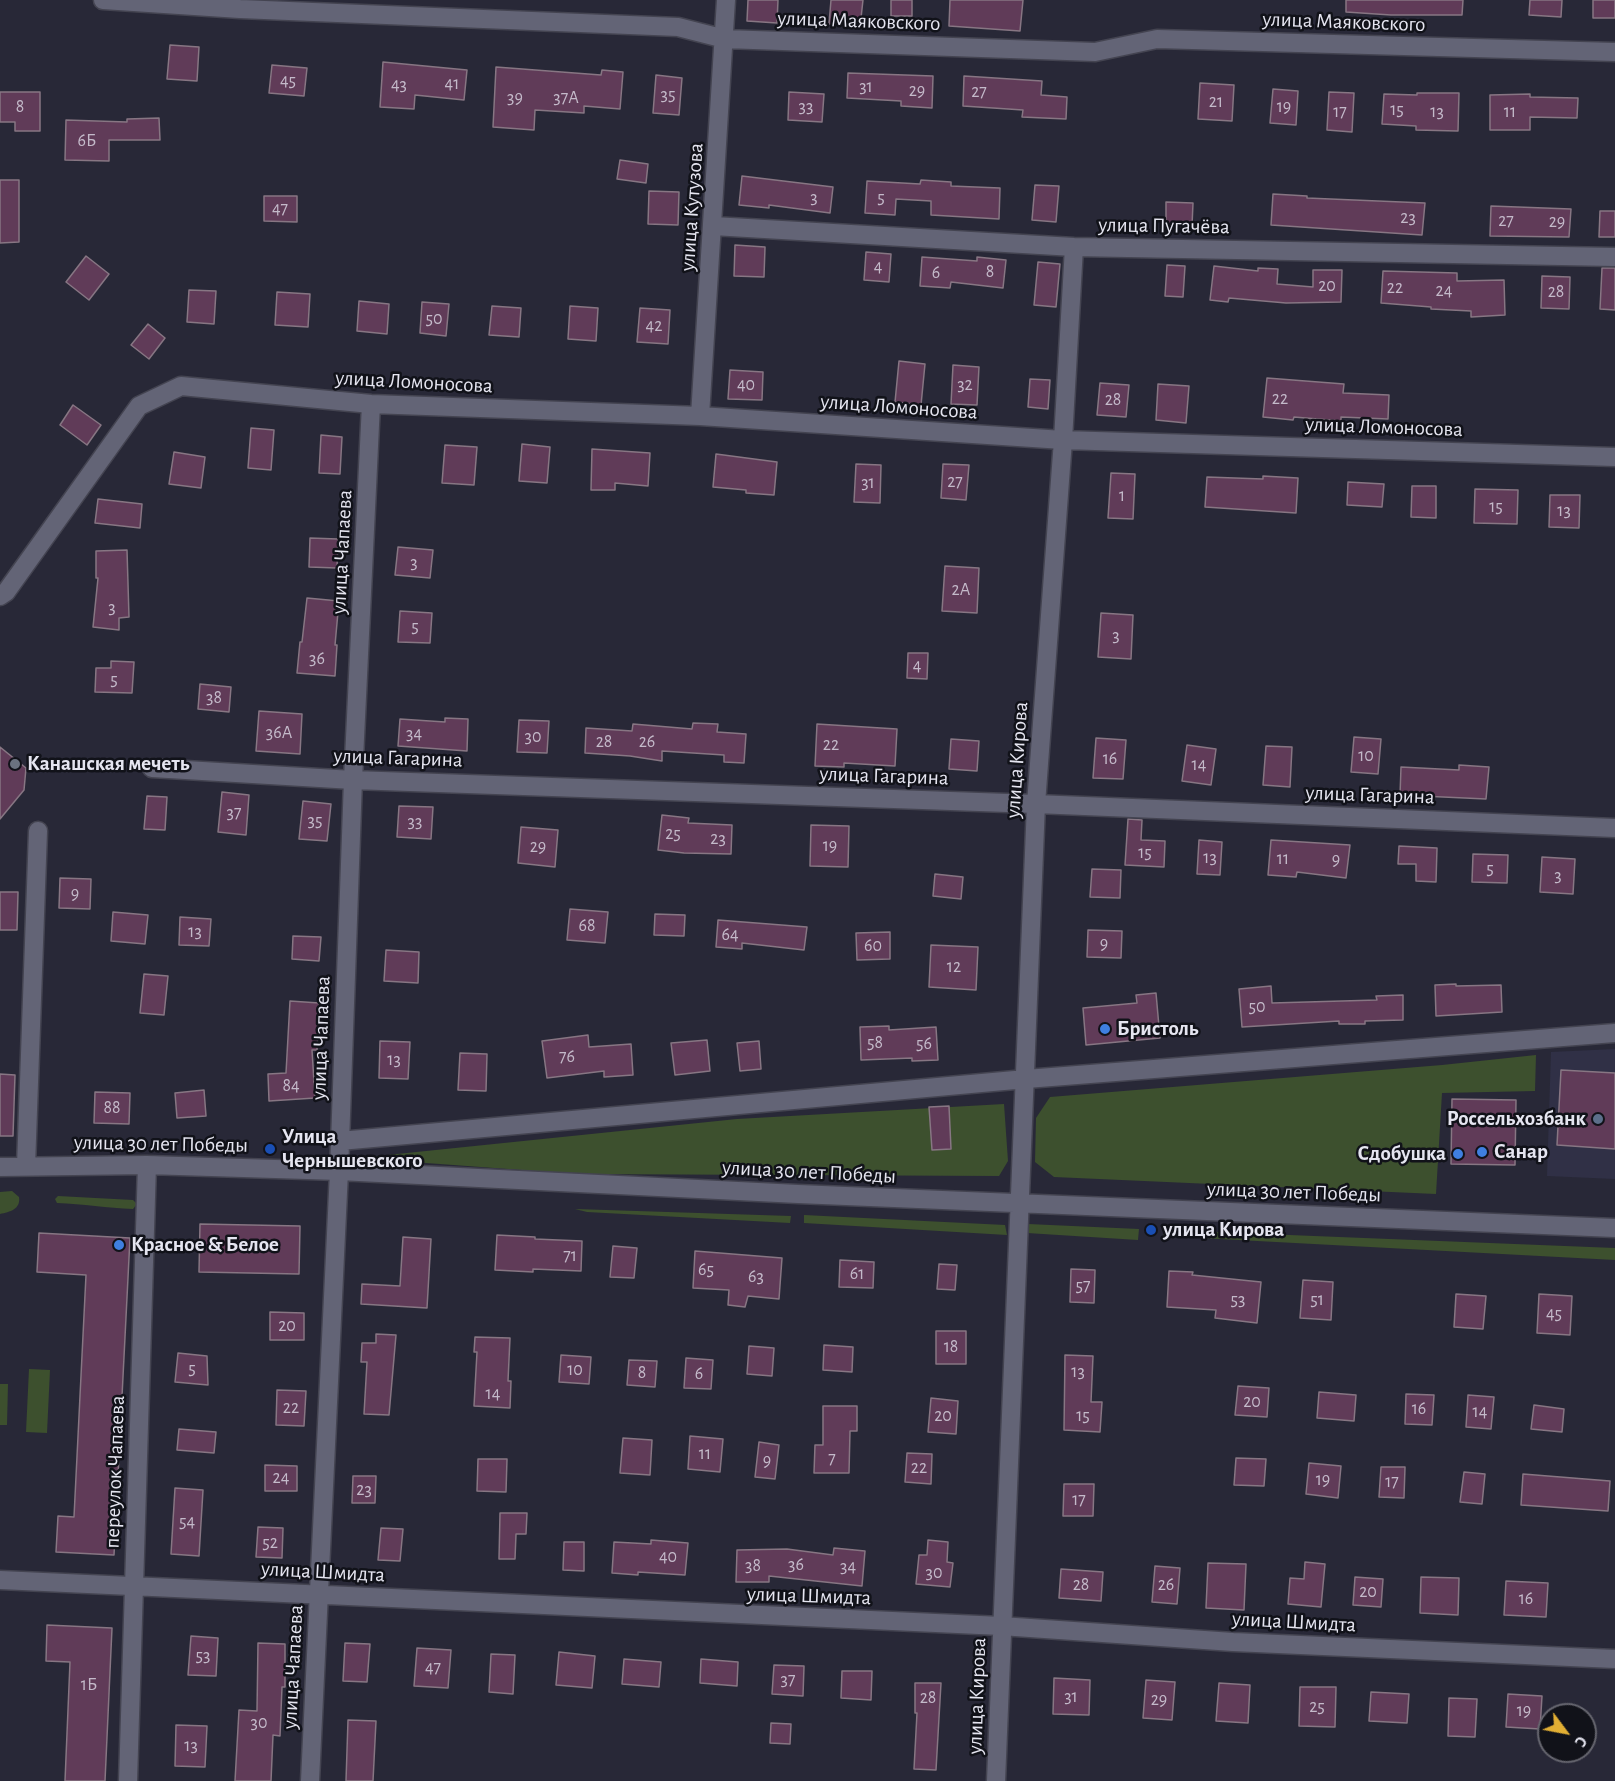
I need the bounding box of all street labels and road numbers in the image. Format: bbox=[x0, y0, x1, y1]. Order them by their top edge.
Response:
street label: улица Маяковского bbox=[777, 6, 941, 36]
street label: улица Маяковского bbox=[1262, 7, 1426, 37]
street label: улица Кутузова bbox=[675, 142, 709, 272]
street label: улица Пугачёва bbox=[1098, 212, 1230, 240]
street label: улица Ломоносова bbox=[335, 365, 493, 399]
street label: улица Ломоносова bbox=[820, 389, 978, 425]
street label: улица Ломоносова bbox=[1305, 412, 1463, 442]
street label: улица Чапаева bbox=[326, 489, 358, 615]
street label: улица Кирова bbox=[1000, 701, 1034, 819]
street label: улица Гагарина bbox=[333, 743, 463, 773]
street label: улица Гагарина bbox=[819, 761, 949, 791]
street label: улица Гагарина bbox=[1305, 780, 1435, 810]
street label: улица Чапаева bbox=[306, 975, 336, 1101]
street label: улица 30 лет Победы bbox=[74, 1130, 248, 1158]
street label: улица 30 лет Победы bbox=[721, 1155, 897, 1189]
street label: улица 30 лет Победы bbox=[1206, 1176, 1382, 1208]
street label: переулок Чапаева bbox=[100, 1395, 130, 1549]
street label: улица Шмидта bbox=[260, 1556, 386, 1588]
street label: улица Шмидта bbox=[747, 1581, 871, 1611]
street label: улица Чапаева bbox=[277, 1604, 309, 1730]
street label: улица Шмидта bbox=[1231, 1606, 1357, 1638]
street label: улица Кирова bbox=[962, 1637, 992, 1755]

